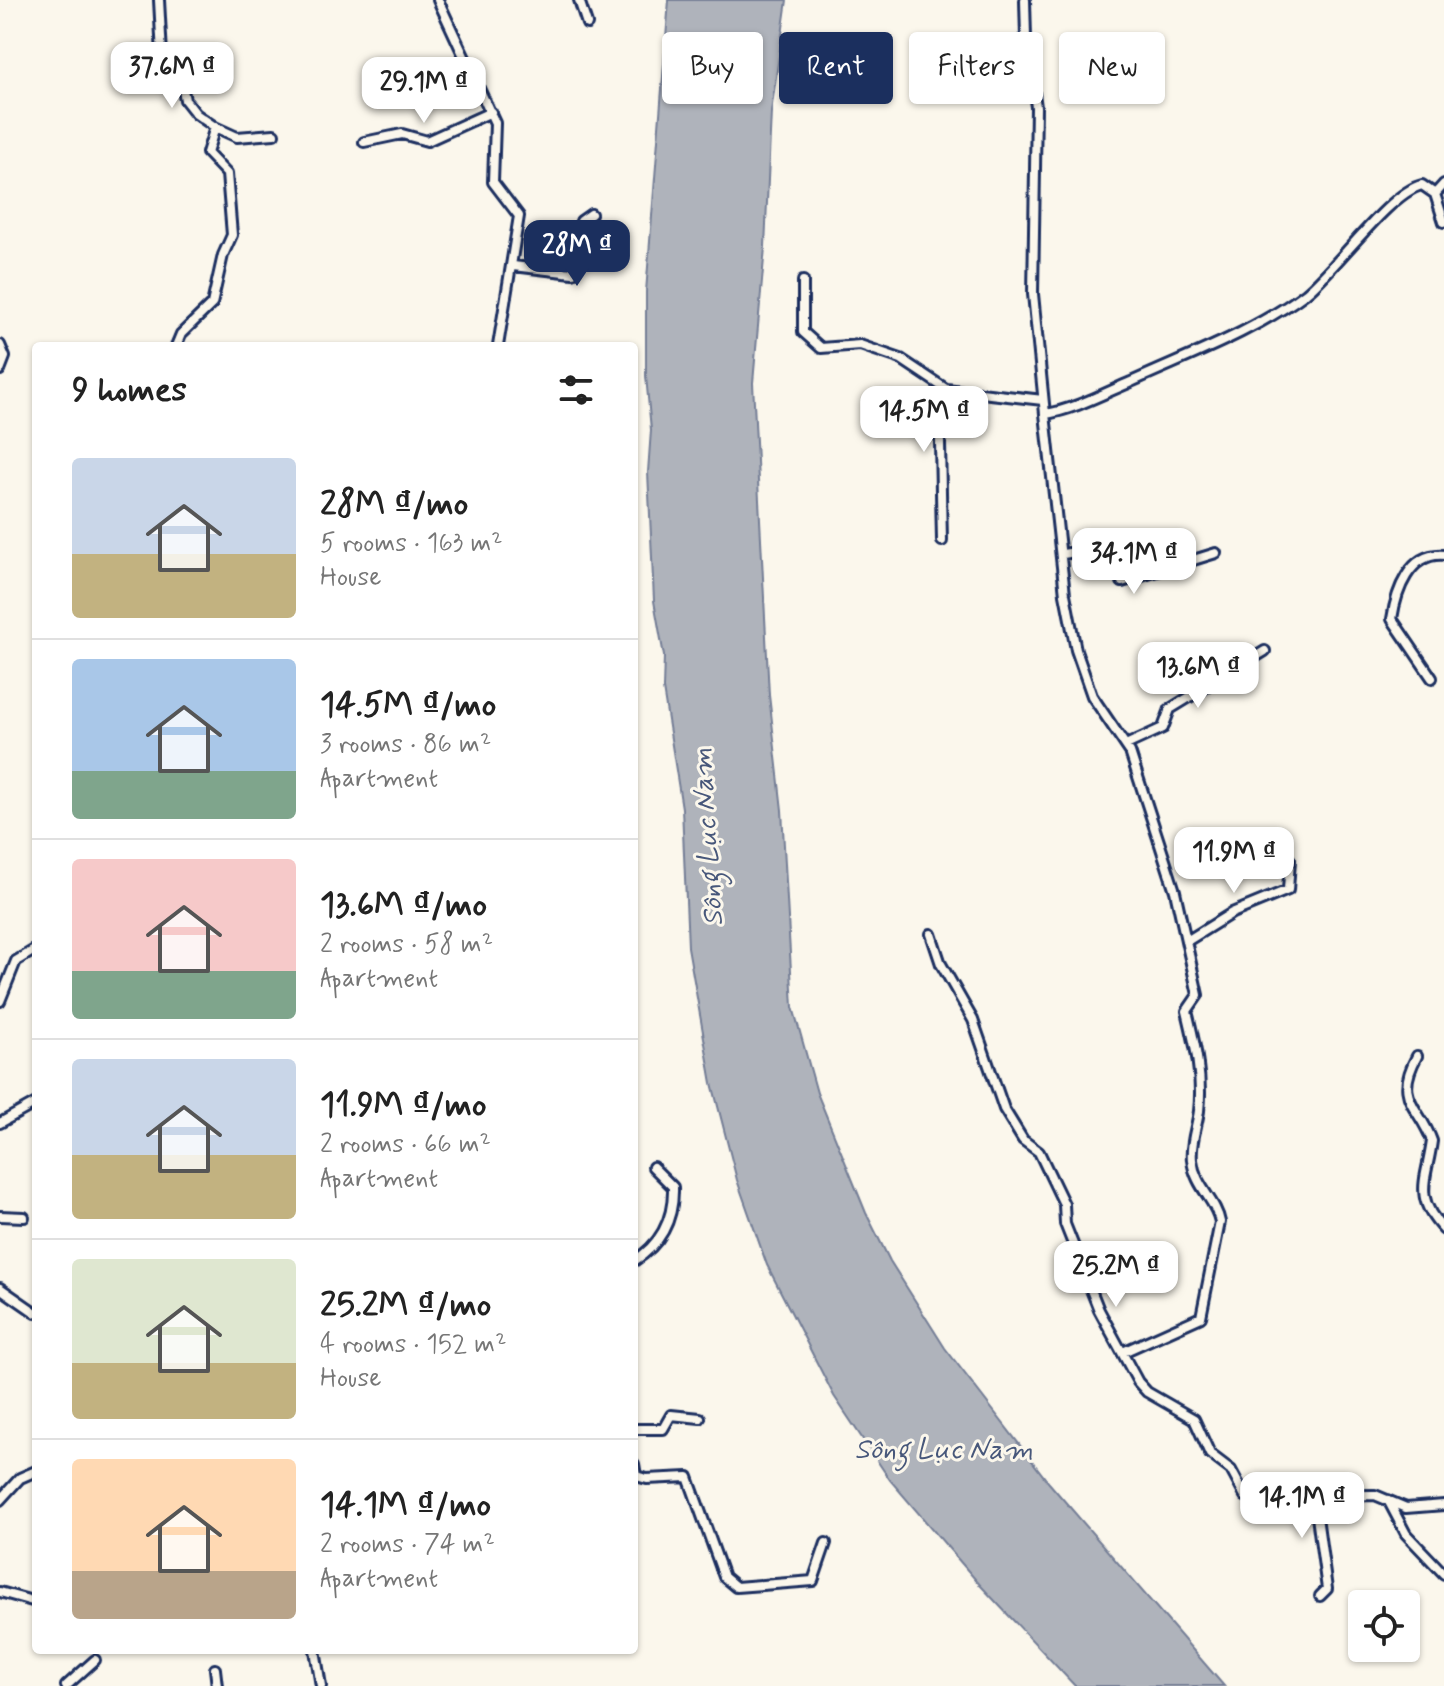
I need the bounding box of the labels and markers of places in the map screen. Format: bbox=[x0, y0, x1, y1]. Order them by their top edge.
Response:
pin: 37.6M ₫ bbox=[98, 42, 246, 110]
pin: 29.1M ₫ bbox=[350, 57, 498, 125]
pin: 28M ₫ bbox=[521, 220, 633, 288]
pin: 14.5M ₫ bbox=[850, 386, 998, 454]
pin: 34.1M ₫ bbox=[1060, 528, 1208, 596]
pin: 13.6M ₫ bbox=[1124, 642, 1272, 710]
pin: 11.9M ₫ bbox=[1160, 827, 1308, 895]
pin: 25.2M ₫ bbox=[1042, 1241, 1190, 1309]
pin: 14.1M ₫ bbox=[1228, 1472, 1376, 1540]

